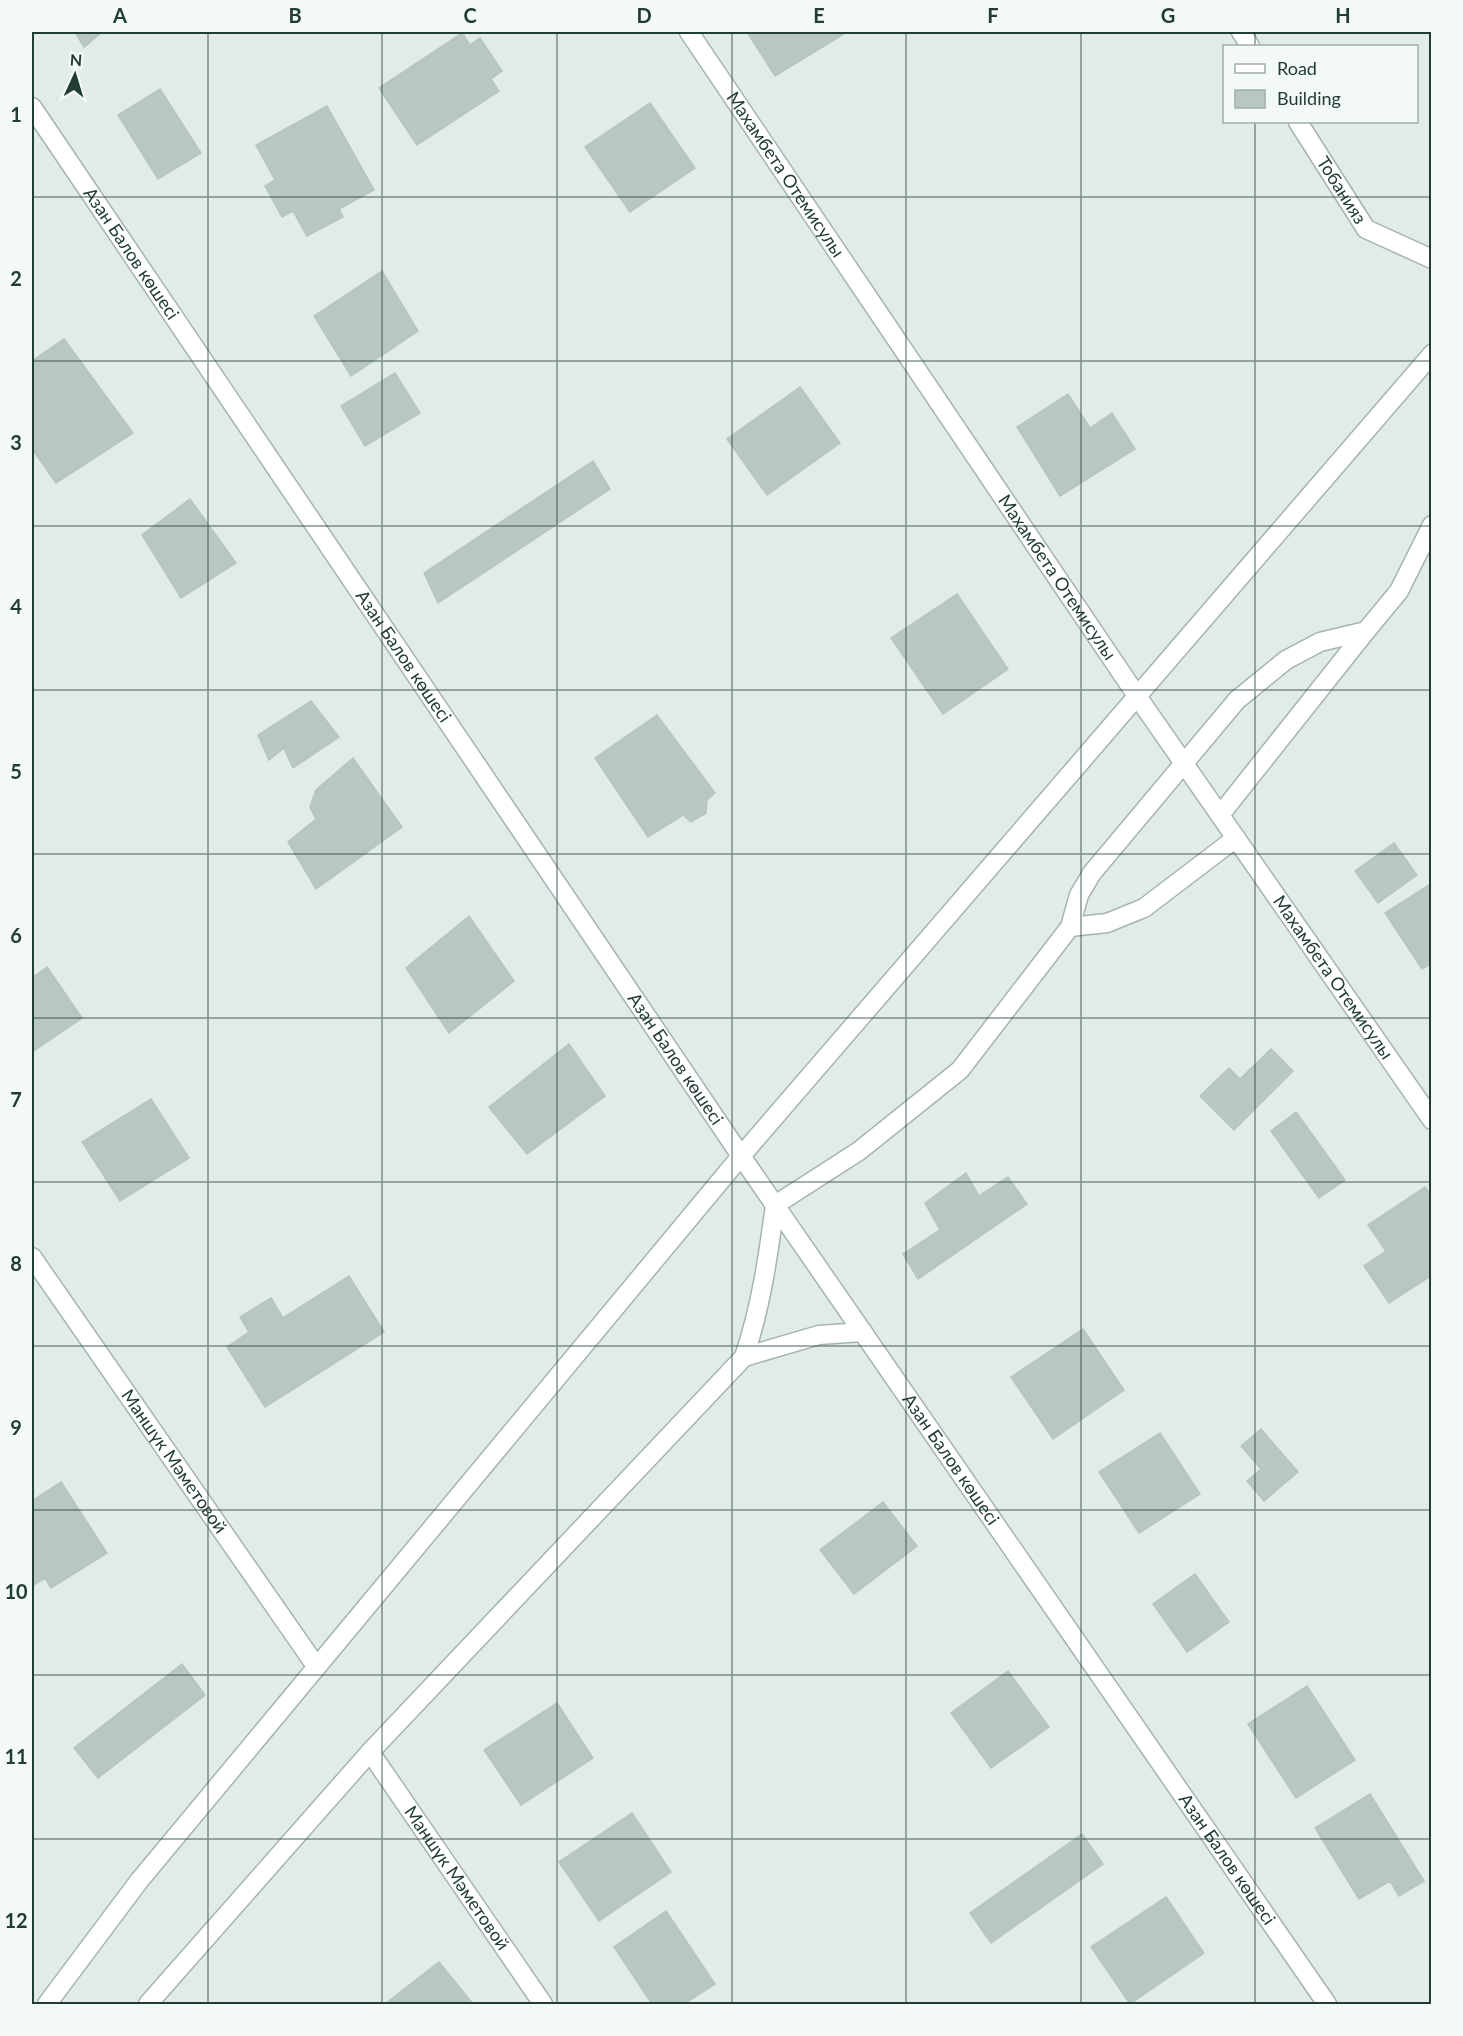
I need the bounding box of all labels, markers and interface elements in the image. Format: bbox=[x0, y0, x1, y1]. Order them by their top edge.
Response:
text: A bbox=[112, 3, 127, 27]
text: B bbox=[288, 3, 302, 27]
text: C bbox=[463, 3, 477, 27]
text: D bbox=[636, 3, 652, 27]
text: E bbox=[813, 3, 825, 27]
text: F bbox=[987, 3, 999, 27]
text: G bbox=[1161, 3, 1175, 27]
text: H bbox=[1335, 3, 1351, 27]
north arrow bbox=[45, 45, 105, 105]
legend bbox=[1223, 45, 1418, 123]
text: N bbox=[69, 50, 83, 69]
text: Road bbox=[1277, 57, 1317, 79]
street label: Махамбета Отемисулы bbox=[722, 87, 850, 261]
text: Building bbox=[1277, 87, 1341, 109]
text: 1 bbox=[10, 102, 22, 126]
street label: Тобанияз bbox=[1313, 152, 1372, 228]
street label: Азан Балов көшесі bbox=[79, 183, 184, 323]
text: 2 bbox=[10, 266, 22, 290]
text: 3 bbox=[10, 430, 22, 454]
street label: Махамбета Отемисулы bbox=[994, 490, 1121, 664]
street label: Азан Балов көшесі bbox=[352, 585, 457, 726]
text: 4 bbox=[10, 594, 22, 618]
text: 5 bbox=[10, 759, 22, 783]
street label: Махамбета Отемисулы bbox=[1269, 891, 1398, 1063]
text: 6 bbox=[10, 923, 22, 947]
street label: Азан Балов көшесі bbox=[624, 988, 729, 1129]
text: 7 bbox=[10, 1087, 22, 1111]
text: 8 bbox=[10, 1251, 22, 1275]
street label: Маншүк Мәметовой bbox=[117, 1385, 232, 1537]
street label: Азан Балов көшесі bbox=[898, 1389, 1005, 1529]
text: 9 bbox=[10, 1415, 22, 1439]
text: 10 bbox=[4, 1579, 28, 1603]
text: 11 bbox=[4, 1744, 28, 1768]
street label: Азан Балов көшесі bbox=[1175, 1789, 1281, 1929]
street label: Маншүк Мәметовой bbox=[400, 1801, 515, 1954]
text: 12 bbox=[4, 1908, 28, 1932]

